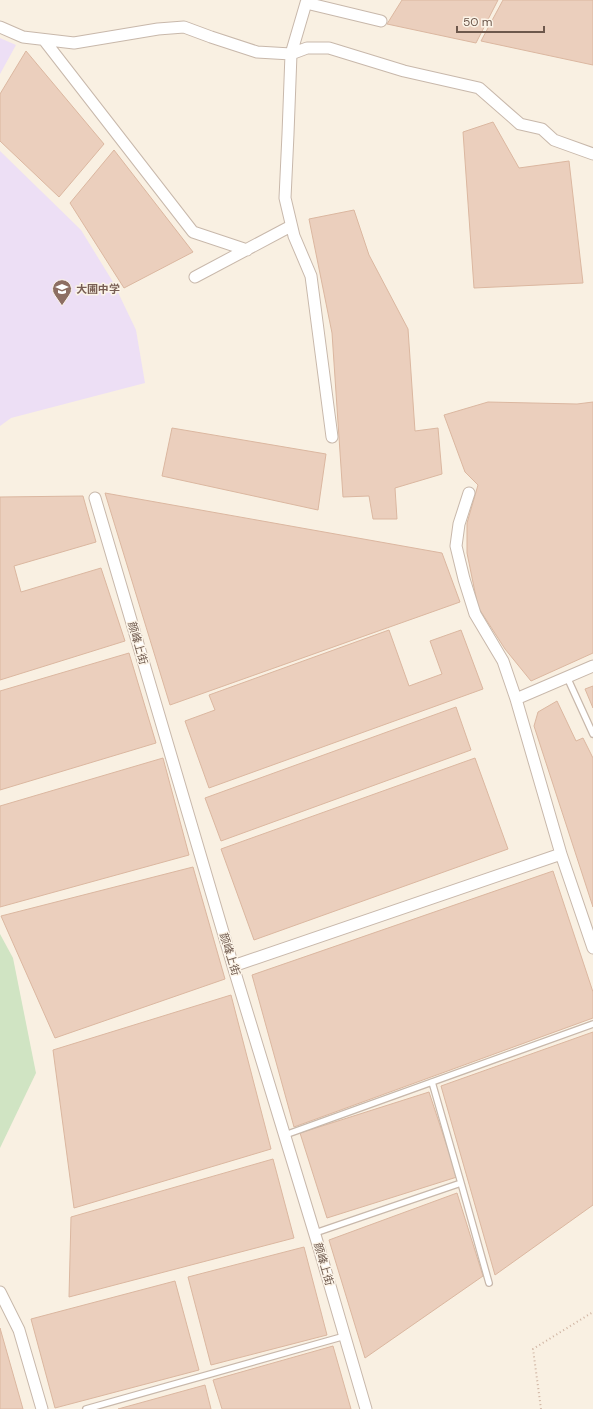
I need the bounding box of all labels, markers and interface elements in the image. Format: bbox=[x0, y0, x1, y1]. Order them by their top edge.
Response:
scale bar bbox=[457, 8, 544, 34]
text: 50 m bbox=[463, 14, 492, 30]
school or university icon: 大圃中学 bbox=[51, 278, 73, 306]
place label: 大圃中学 bbox=[76, 282, 120, 296]
street label: 颜峰上街 bbox=[125, 620, 151, 666]
street label: 颜峰上街 bbox=[217, 931, 243, 977]
street label: 颜峰上街 bbox=[311, 1241, 337, 1287]

